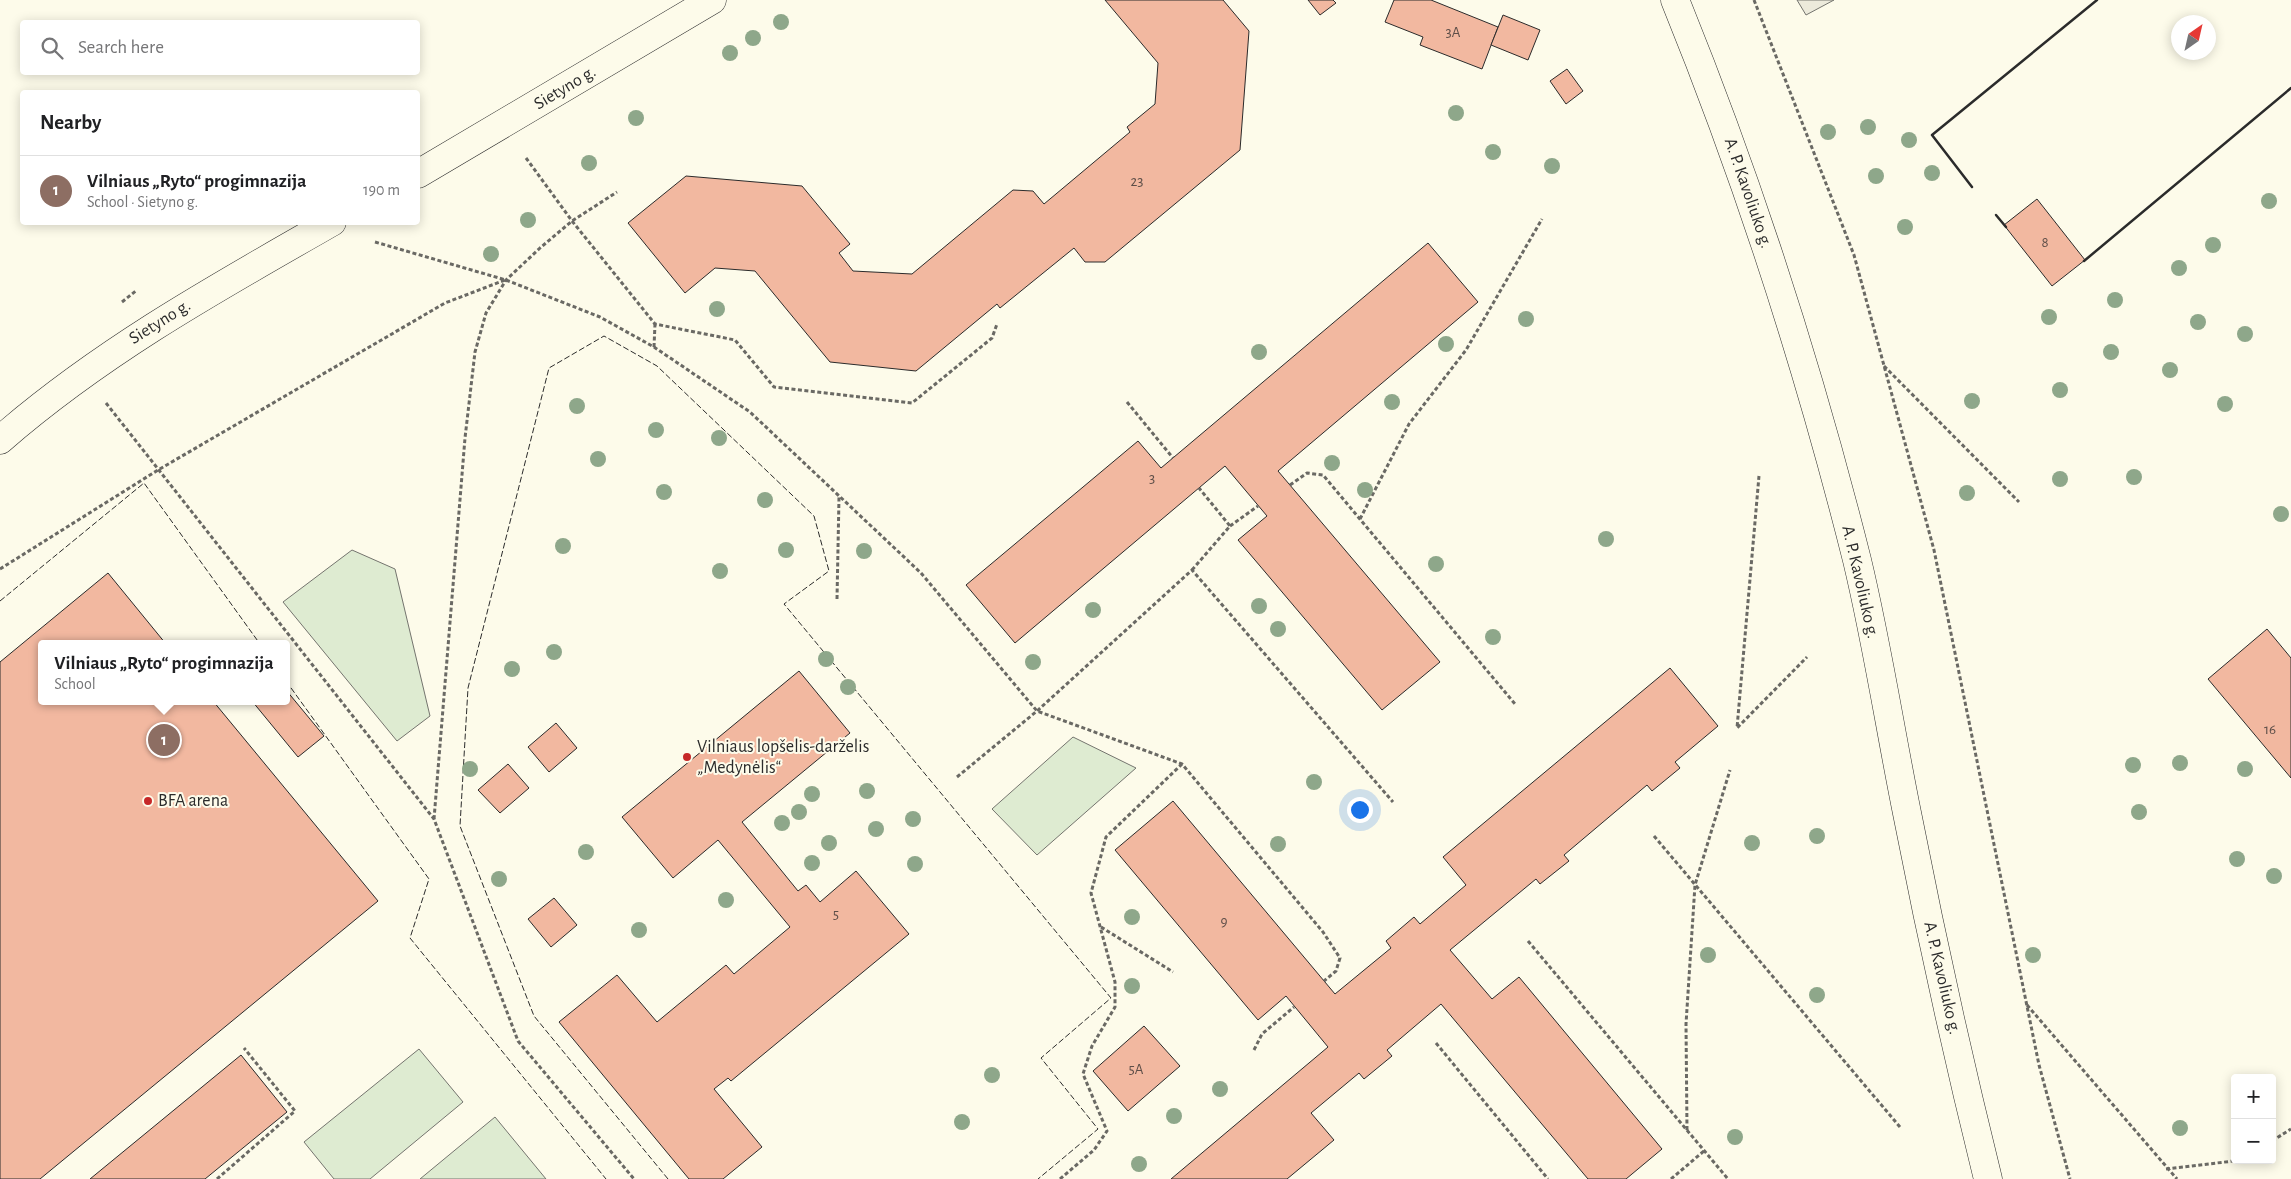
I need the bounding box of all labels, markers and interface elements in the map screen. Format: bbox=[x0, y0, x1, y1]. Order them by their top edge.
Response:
north arrow bbox=[2171, 15, 2216, 60]
search box bbox=[20, 20, 420, 75]
house number: 3A bbox=[1446, 25, 1461, 40]
icon: search bbox=[38, 34, 66, 62]
text: Search here bbox=[78, 38, 164, 57]
street label: Sietyno g. bbox=[531, 63, 599, 113]
text: Nearby bbox=[40, 112, 101, 133]
street label: A. P. Kavoliuko g. bbox=[1721, 136, 1775, 250]
text: Vilniaus „Ryto“ progimnazija bbox=[87, 172, 306, 191]
house number: 23 bbox=[1130, 174, 1144, 189]
text: 1 bbox=[53, 182, 59, 198]
text: 190 m bbox=[363, 182, 400, 198]
text: School · Sietyno g. bbox=[87, 194, 198, 210]
house number: 8 bbox=[2041, 235, 2049, 250]
street label: Sietyno g. bbox=[126, 296, 194, 348]
house number: 3 bbox=[1149, 471, 1155, 486]
street label: A. P. Kavoliuko g. bbox=[1838, 524, 1882, 640]
popup bbox=[38, 640, 290, 705]
text: Vilniaus „Ryto“ progimnazija bbox=[54, 654, 274, 673]
text: School bbox=[54, 676, 96, 692]
pin: 1 bbox=[148, 721, 180, 759]
house number: 16 bbox=[2264, 722, 2276, 737]
place label: Vilniaus lopšelis-darželis „Medynėlis“ bbox=[697, 738, 869, 777]
marker: Vilniaus lopšelis-darželis „Medynėlis“ bbox=[681, 751, 693, 763]
place label: BFA arena bbox=[158, 792, 228, 810]
marker: BFA arena bbox=[142, 795, 154, 807]
your location bbox=[1347, 797, 1373, 823]
house number: 5 bbox=[833, 907, 839, 922]
house number: 9 bbox=[1220, 914, 1228, 929]
street label: A. P. Kavoliuko g. bbox=[1920, 920, 1964, 1036]
house number: 5A bbox=[1129, 1062, 1144, 1077]
map controls bbox=[2231, 1074, 2276, 1164]
button: + bbox=[2231, 1074, 2276, 1119]
button: − bbox=[2231, 1119, 2276, 1164]

